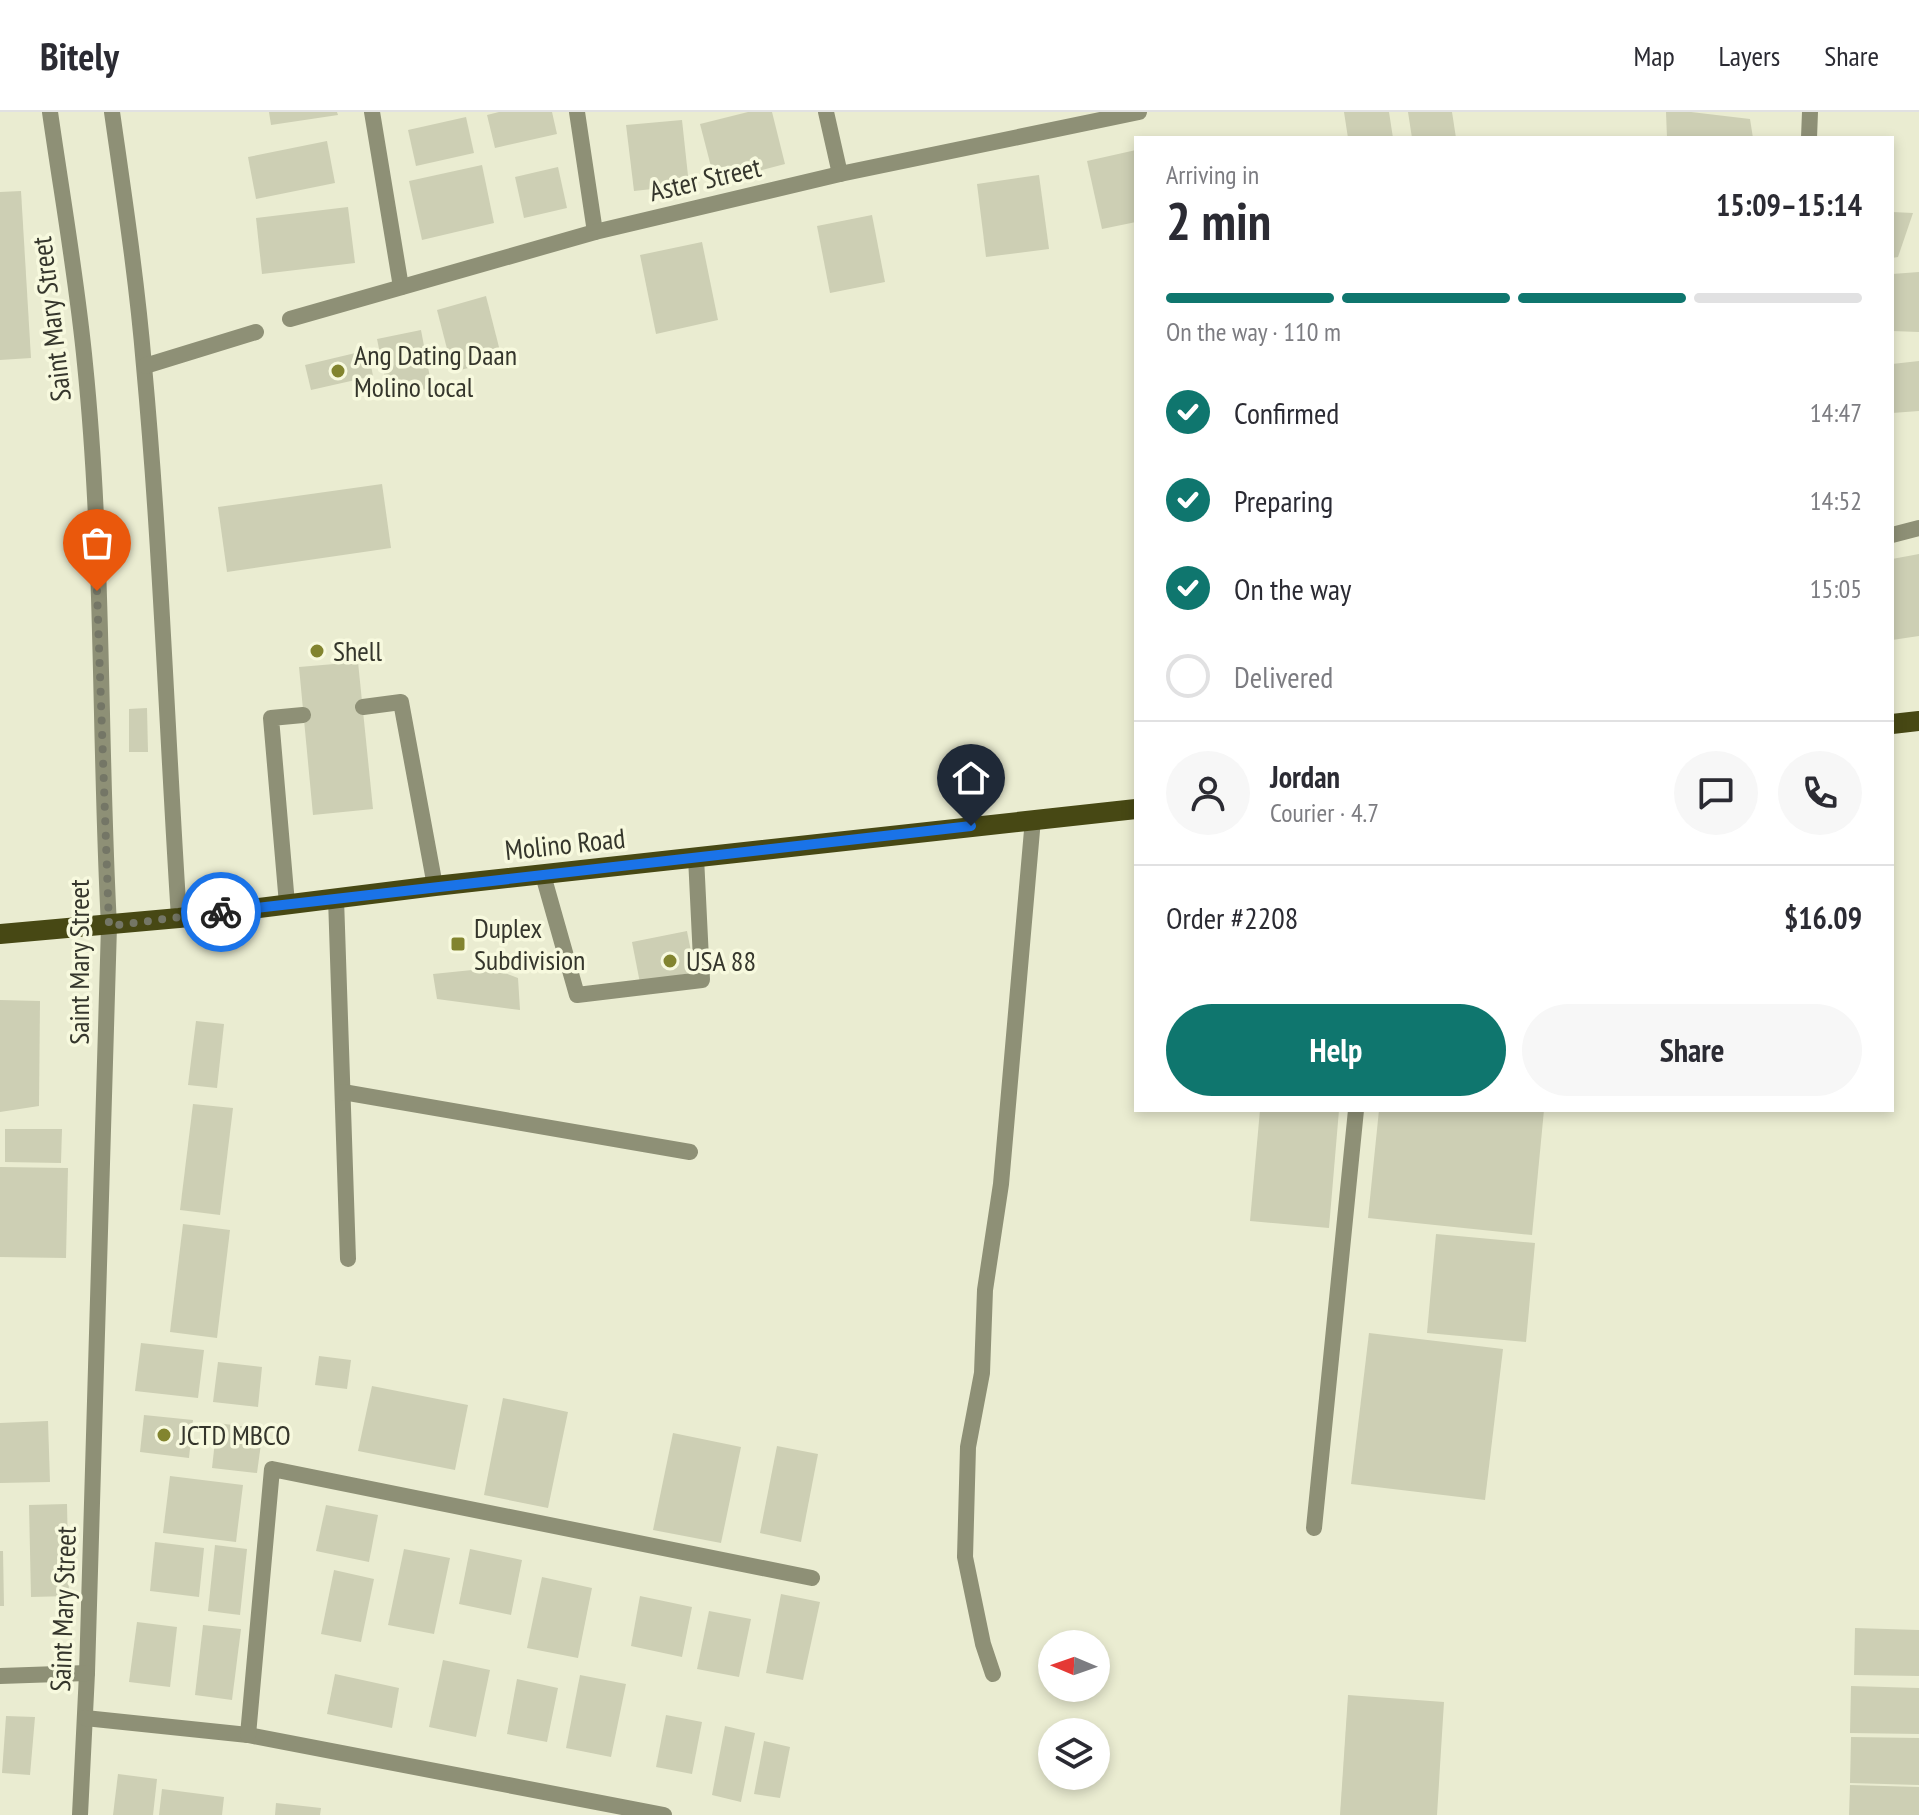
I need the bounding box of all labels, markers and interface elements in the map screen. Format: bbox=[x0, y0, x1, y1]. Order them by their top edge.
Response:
text: Bitely bbox=[40, 31, 119, 80]
text: Map bbox=[1633, 37, 1675, 74]
text: Layers bbox=[1719, 37, 1780, 74]
text: Share bbox=[1824, 37, 1879, 74]
street label: Aster Street bbox=[646, 148, 765, 209]
text: Arriving in bbox=[1166, 158, 1259, 191]
text: 15:09–15:14 bbox=[1716, 185, 1862, 224]
text: 2 min bbox=[1166, 187, 1271, 254]
street label: Saint Mary Street bbox=[22, 234, 79, 403]
text: On the way · 110 m bbox=[1166, 315, 1341, 348]
place label: Ang Dating Daan Molino local bbox=[354, 336, 517, 405]
marker: Ang Dating Daan Molino local bbox=[329, 362, 347, 380]
icon: check bbox=[1166, 390, 1210, 434]
text: Confirmed bbox=[1234, 393, 1339, 432]
text: 14:47 bbox=[1810, 396, 1862, 429]
icon: check bbox=[1166, 478, 1210, 522]
text: Preparing bbox=[1234, 481, 1333, 520]
text: 14:52 bbox=[1810, 484, 1862, 517]
pin bbox=[63, 509, 131, 591]
icon: bag bbox=[75, 521, 119, 565]
icon: check bbox=[1166, 566, 1210, 610]
text: On the way bbox=[1234, 569, 1351, 608]
text: 15:05 bbox=[1810, 572, 1862, 605]
place label: Shell bbox=[333, 632, 382, 669]
marker: Shell bbox=[308, 642, 326, 660]
text: Delivered bbox=[1234, 657, 1333, 696]
pin bbox=[937, 744, 1005, 826]
button: person bbox=[1166, 751, 1250, 835]
button: chat bbox=[1674, 751, 1758, 835]
button: phone bbox=[1778, 751, 1862, 835]
icon: home bbox=[949, 756, 993, 800]
text: Jordan bbox=[1270, 757, 1340, 796]
text: Courier · 4.7 bbox=[1270, 796, 1379, 829]
street label: Molino Road bbox=[503, 819, 627, 868]
courier bbox=[181, 872, 261, 952]
street label: Saint Mary Street bbox=[60, 879, 97, 1045]
icon: bike bbox=[199, 890, 243, 934]
text: Order #2208 bbox=[1166, 898, 1298, 937]
text: $16.09 bbox=[1784, 898, 1862, 937]
place label: Duplex Subdivision bbox=[474, 909, 585, 978]
marker: Duplex Subdivision bbox=[449, 935, 467, 953]
place label: USA 88 bbox=[686, 942, 756, 979]
marker: USA 88 bbox=[661, 952, 679, 970]
button: Help bbox=[1166, 1004, 1506, 1096]
button: Share bbox=[1522, 1004, 1862, 1096]
place label: JCTD MBCO bbox=[179, 1416, 291, 1453]
marker: JCTD MBCO bbox=[155, 1426, 173, 1444]
street label: Saint Mary Street bbox=[41, 1525, 84, 1692]
north arrow bbox=[1038, 1630, 1110, 1702]
map controls bbox=[1038, 1630, 1110, 1790]
button: layers bbox=[1038, 1718, 1110, 1790]

